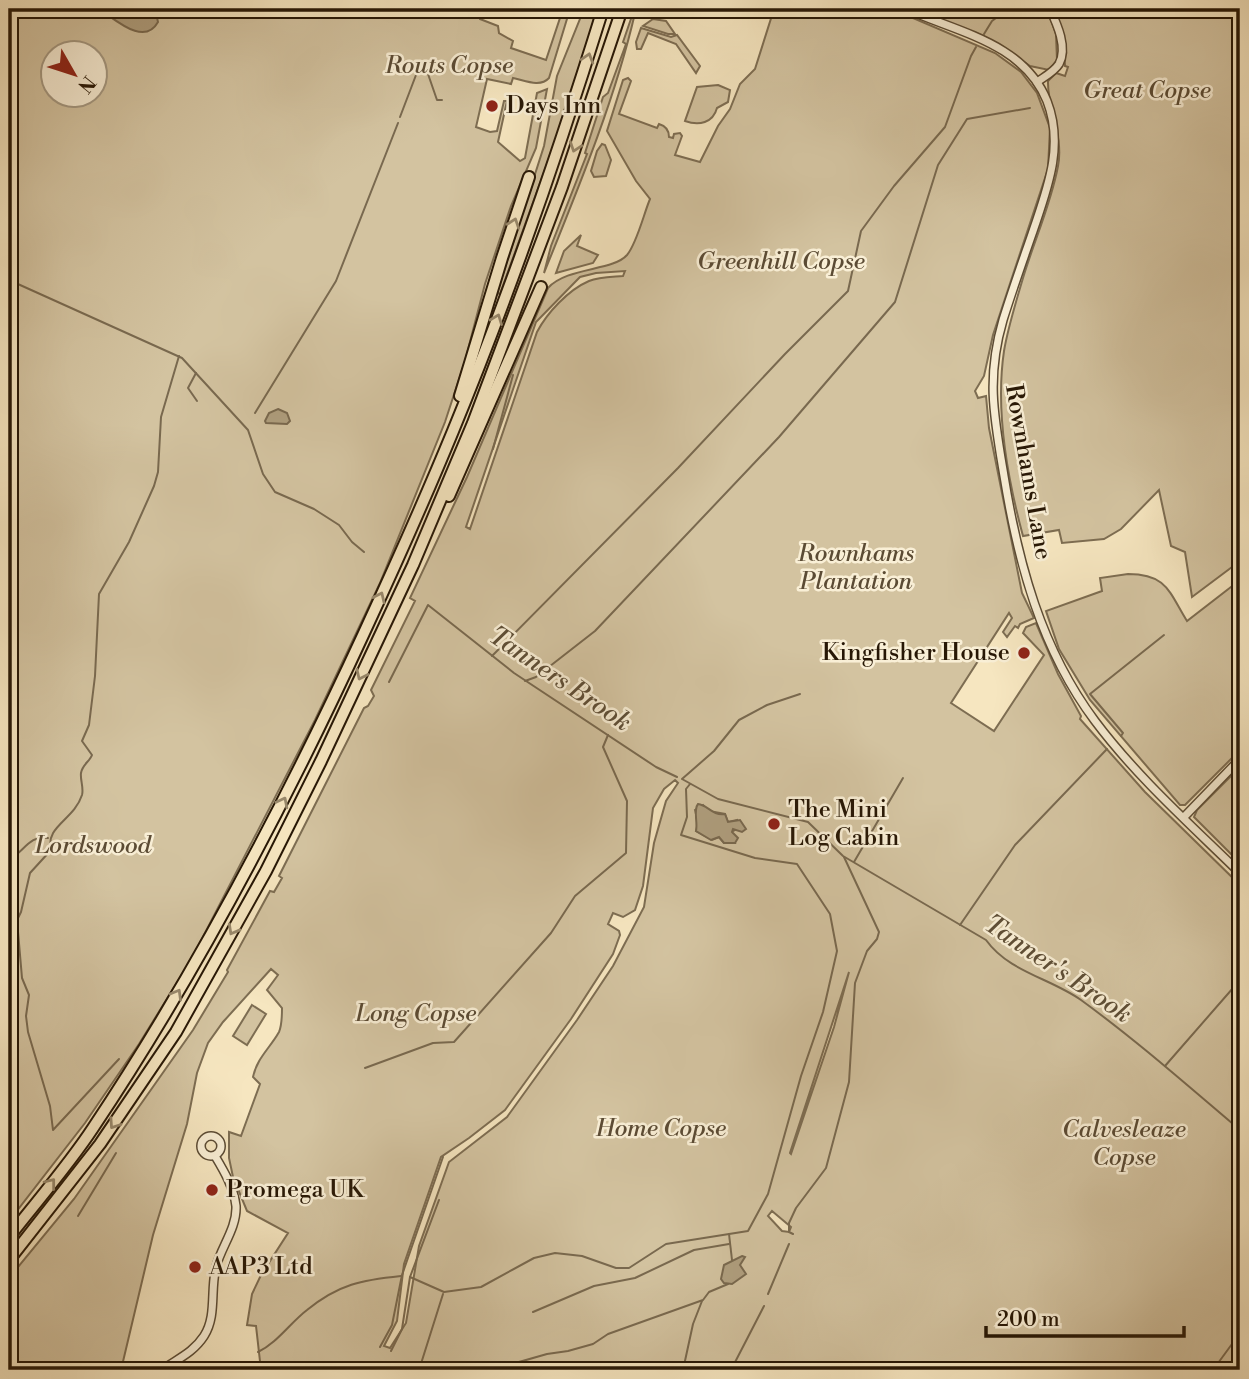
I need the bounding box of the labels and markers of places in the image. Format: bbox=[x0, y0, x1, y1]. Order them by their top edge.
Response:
place label: Days Inn bbox=[506, 91, 601, 121]
marker: Days Inn bbox=[484, 98, 500, 114]
place label: Kingfisher House bbox=[822, 638, 1010, 668]
marker: Kingfisher House bbox=[1016, 645, 1032, 661]
place label: The Mini Log Cabin bbox=[788, 795, 899, 853]
marker: The Mini Log Cabin bbox=[766, 816, 782, 832]
place label: Promega UK bbox=[226, 1175, 365, 1205]
marker: Promega UK bbox=[204, 1182, 220, 1198]
place label: AAP3 Ltd bbox=[208, 1252, 313, 1282]
marker: AAP3 Ltd bbox=[187, 1259, 203, 1275]

